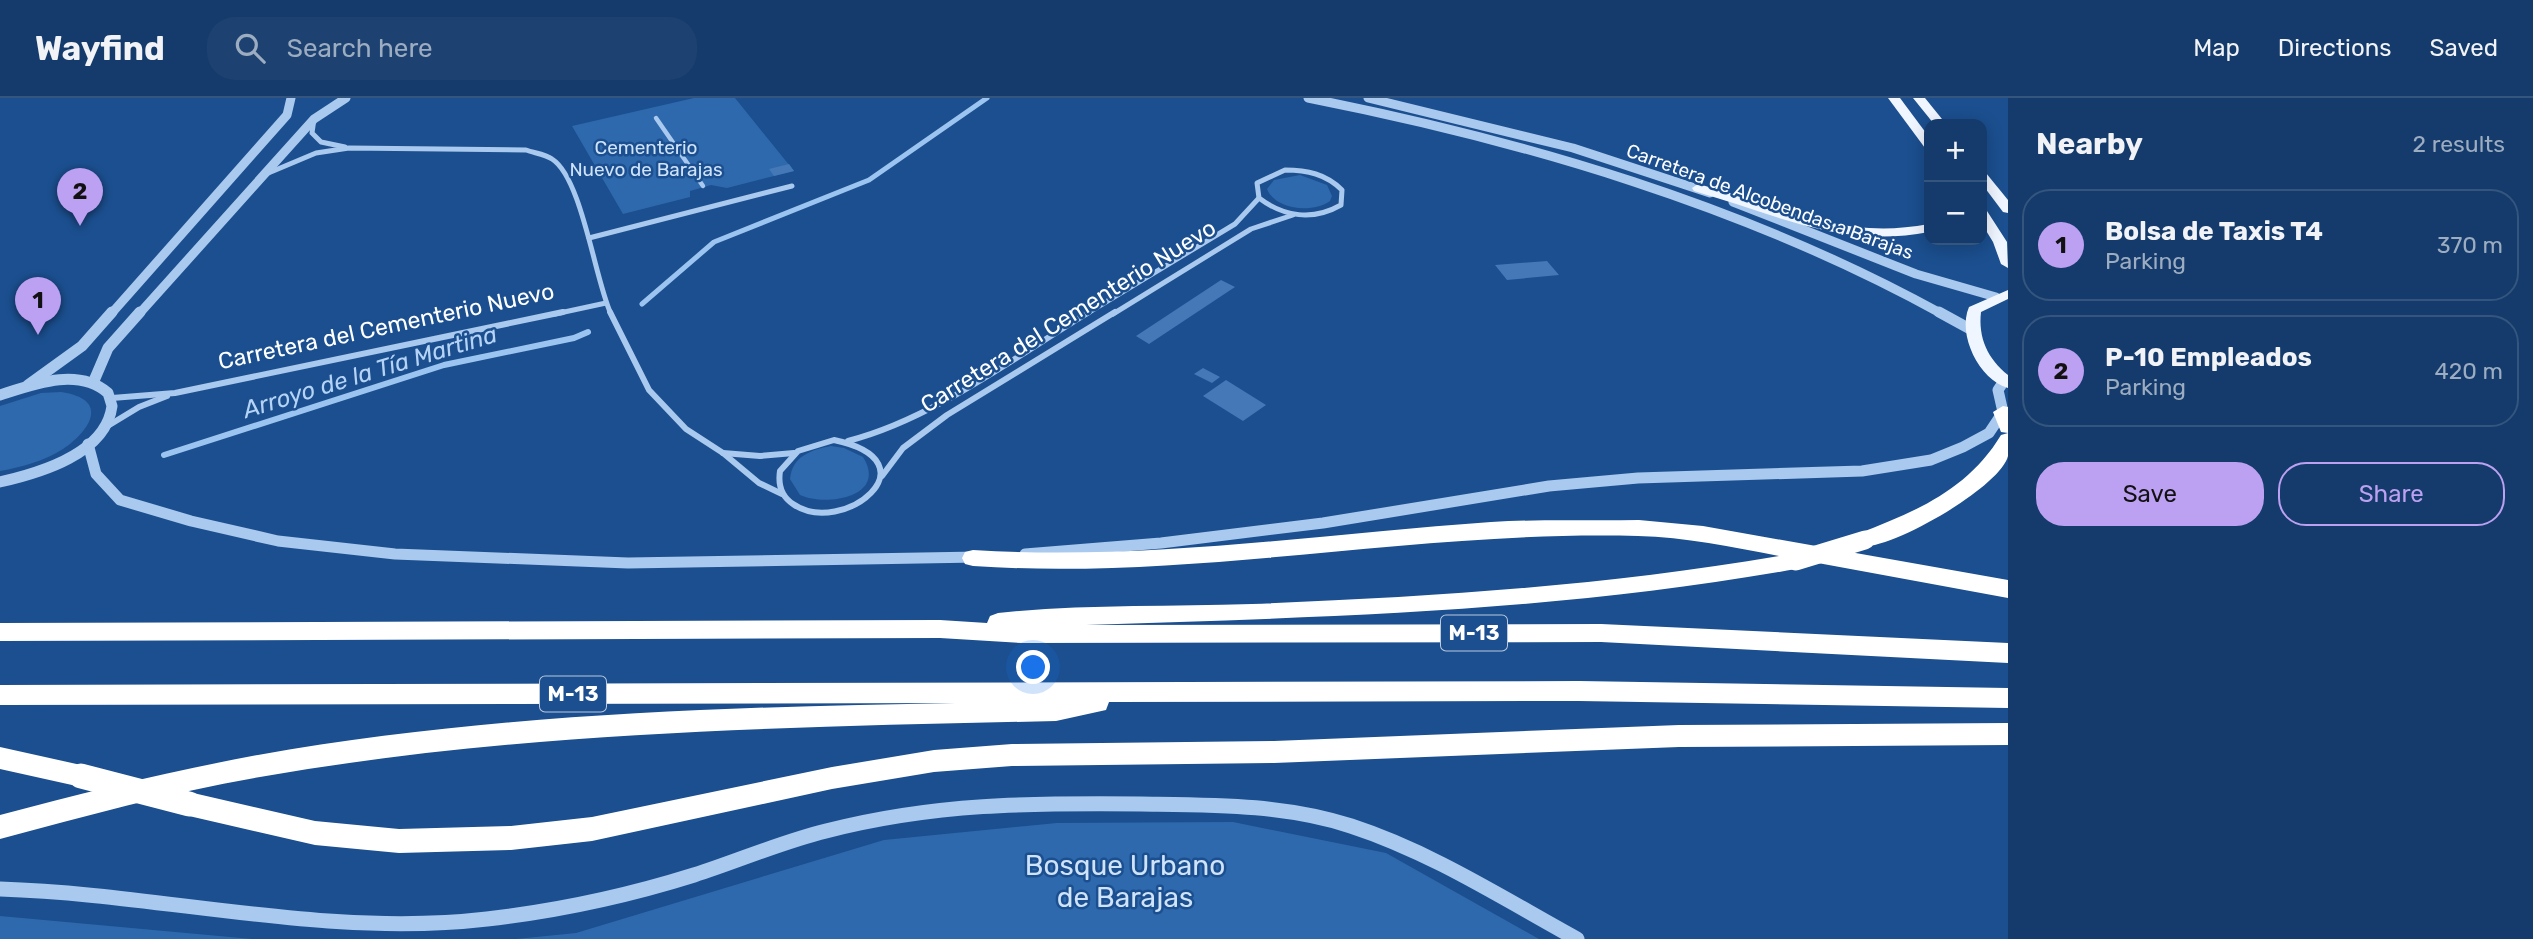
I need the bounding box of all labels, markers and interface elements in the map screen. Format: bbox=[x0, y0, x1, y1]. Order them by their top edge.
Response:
search box bbox=[207, 17, 697, 80]
text: Wayfind bbox=[35, 29, 165, 68]
icon: search bbox=[231, 29, 269, 67]
text: Search here bbox=[287, 33, 433, 64]
text: Map bbox=[2193, 34, 2240, 62]
text: Directions bbox=[2278, 34, 2391, 62]
text: Saved bbox=[2429, 34, 2498, 62]
map controls bbox=[1924, 119, 1987, 245]
button: + bbox=[1924, 119, 1987, 182]
text: Nearby bbox=[2036, 126, 2143, 162]
text: 2 results bbox=[2413, 130, 2505, 158]
park label: Cementerio Nuevo de Barajas bbox=[569, 136, 723, 181]
street label: Carretera de Alcobendas a Barajas bbox=[1623, 139, 1916, 264]
pin: 2 bbox=[57, 168, 103, 226]
button: − bbox=[1924, 182, 1987, 245]
street label: Carretera del Cementerio Nuevo bbox=[915, 213, 1221, 419]
text: Bolsa de Taxis T4 bbox=[2105, 216, 2323, 247]
text: 1 bbox=[2055, 231, 2067, 259]
text: 370 m bbox=[2437, 231, 2503, 259]
text: Parking bbox=[2105, 247, 2186, 275]
pin: 1 bbox=[15, 277, 61, 335]
street label: Carretera del Cementerio Nuevo bbox=[215, 277, 557, 375]
water label: Arroyo de la Tía Martina bbox=[238, 320, 500, 425]
text: P-10 Empleados bbox=[2105, 342, 2312, 373]
text: 2 bbox=[2054, 357, 2068, 385]
text: 420 m bbox=[2435, 357, 2503, 385]
text: Parking bbox=[2105, 373, 2186, 401]
button: Save bbox=[2036, 462, 2264, 526]
button: Share bbox=[2278, 462, 2505, 526]
road number: M-13 bbox=[1441, 616, 1507, 650]
your location bbox=[1016, 650, 1050, 684]
road number: M-13 bbox=[540, 676, 606, 712]
park label: Bosque Urbano de Barajas bbox=[1025, 849, 1225, 914]

